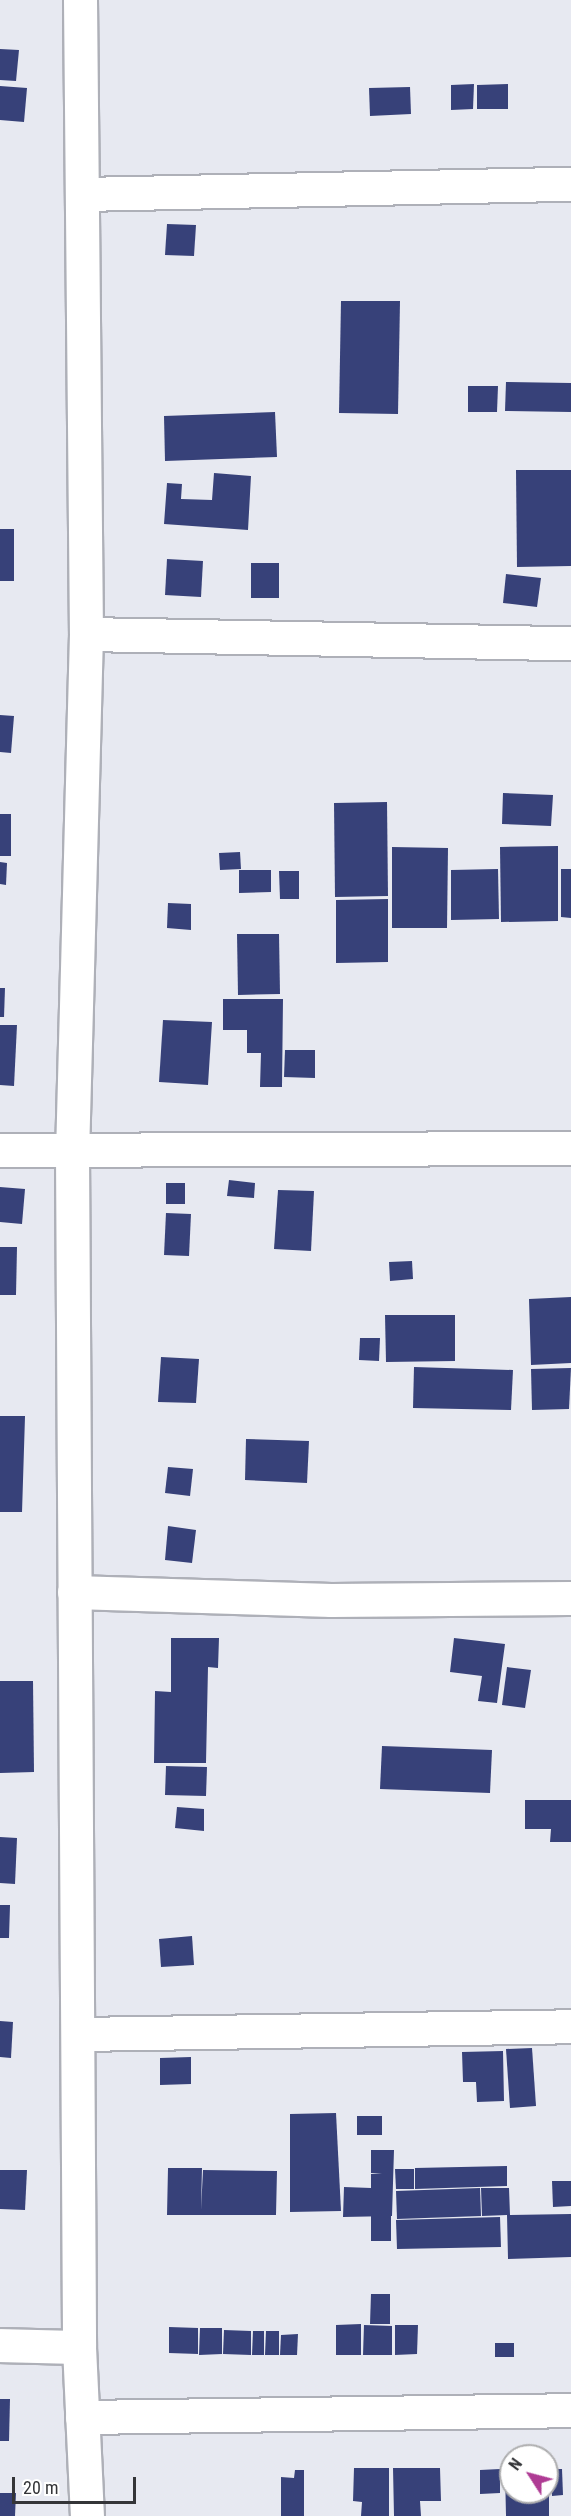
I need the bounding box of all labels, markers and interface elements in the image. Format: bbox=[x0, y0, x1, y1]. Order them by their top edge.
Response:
north arrow bbox=[499, 2444, 559, 2504]
text: N bbox=[505, 2455, 526, 2474]
scale bar bbox=[15, 2465, 140, 2503]
text: 20 m bbox=[23, 2477, 58, 2498]

